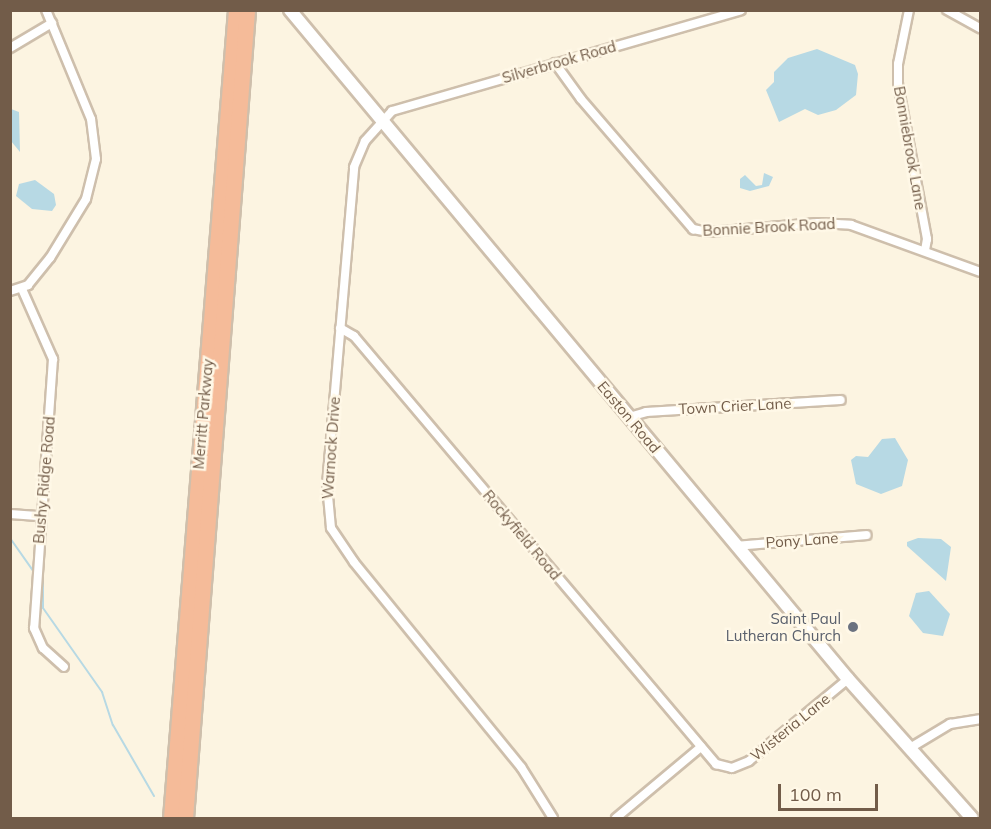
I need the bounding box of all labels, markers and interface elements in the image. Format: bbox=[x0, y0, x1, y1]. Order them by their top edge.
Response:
street label: Silverbrook Road bbox=[500, 37, 618, 87]
street label: Bonniebrook Lane bbox=[890, 85, 930, 211]
street label: Bonnie Brook Road bbox=[702, 215, 836, 239]
street label: Merritt Parkway bbox=[189, 358, 217, 470]
street label: Easton Road bbox=[594, 377, 664, 457]
street label: Town Crier Lane bbox=[678, 394, 792, 418]
street label: Warnock Drive bbox=[318, 396, 344, 500]
street label: Bushy Ridge Road bbox=[29, 416, 59, 544]
street label: Rockyfield Road bbox=[479, 486, 565, 584]
street label: Pony Lane bbox=[765, 528, 839, 552]
place label: Saint Paul Lutheran Church bbox=[726, 609, 841, 644]
marker: Saint Paul Lutheran Church bbox=[846, 620, 860, 634]
street label: Wisteria Lane bbox=[747, 689, 833, 765]
scale bar bbox=[781, 772, 882, 810]
text: 100 m bbox=[789, 783, 842, 806]

